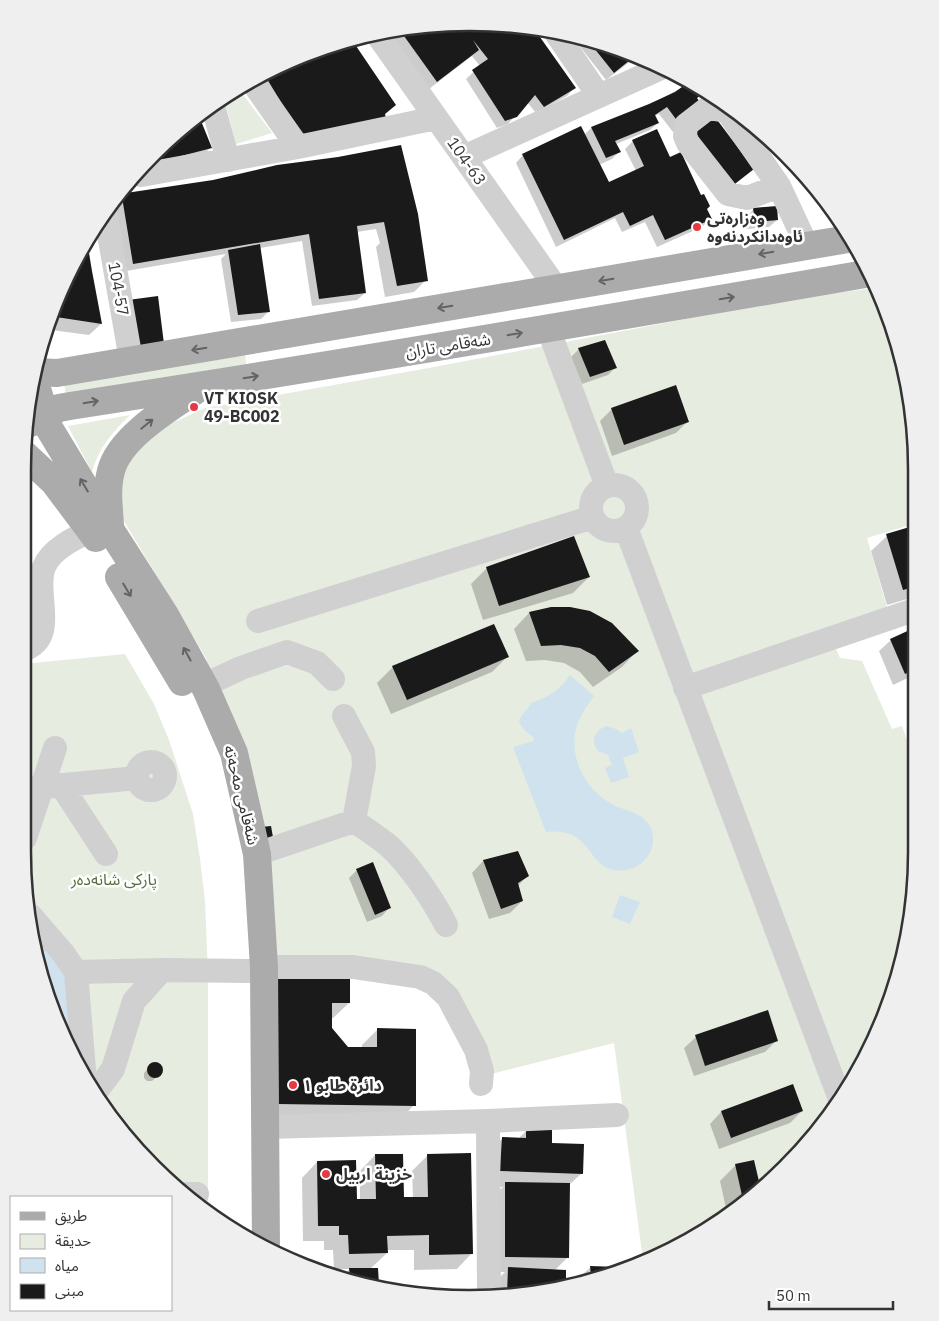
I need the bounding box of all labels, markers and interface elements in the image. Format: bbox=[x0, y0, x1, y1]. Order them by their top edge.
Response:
street label: 104-63 bbox=[443, 133, 491, 189]
place label: وەزارەتی ئاوەدانکردنەوە bbox=[707, 208, 803, 246]
marker: وەزارەتی ئاوەدانکردنەوە bbox=[691, 221, 703, 233]
one-way arrow bbox=[758, 248, 774, 258]
street label: 104-57 bbox=[104, 260, 134, 318]
one-way arrow bbox=[598, 276, 614, 286]
one-way arrow bbox=[719, 292, 735, 302]
one-way arrow bbox=[438, 303, 454, 313]
street label: شەقامی تاران bbox=[404, 328, 492, 362]
one-way arrow bbox=[507, 328, 523, 338]
one-way arrow bbox=[191, 344, 207, 354]
one-way arrow bbox=[243, 372, 259, 382]
place label: VT KIOSK 49-BC002 bbox=[204, 388, 280, 426]
one-way arrow bbox=[83, 397, 99, 407]
marker: VT KIOSK 49-BC002 bbox=[188, 401, 200, 413]
one-way arrow bbox=[141, 419, 154, 430]
one-way arrow bbox=[78, 479, 88, 493]
one-way arrow bbox=[122, 582, 132, 597]
one-way arrow bbox=[181, 647, 191, 661]
street label: شەقامی مەحەتە bbox=[220, 743, 264, 847]
park label: پارکی شانەدەر bbox=[70, 869, 157, 890]
place label: دائرة طابو ١ bbox=[303, 1075, 382, 1095]
marker: دائرة طابو ١ bbox=[287, 1079, 299, 1091]
place label: خزينة اربيل bbox=[336, 1164, 412, 1184]
marker: خزينة اربيل bbox=[320, 1168, 332, 1180]
legend bbox=[10, 1196, 172, 1311]
text: طريق bbox=[55, 1206, 87, 1226]
text: حديقة bbox=[55, 1231, 91, 1250]
text: مياه bbox=[55, 1256, 79, 1275]
scale bar bbox=[769, 1278, 893, 1310]
text: مبنى bbox=[55, 1281, 84, 1300]
text: 50 m bbox=[776, 1286, 811, 1305]

